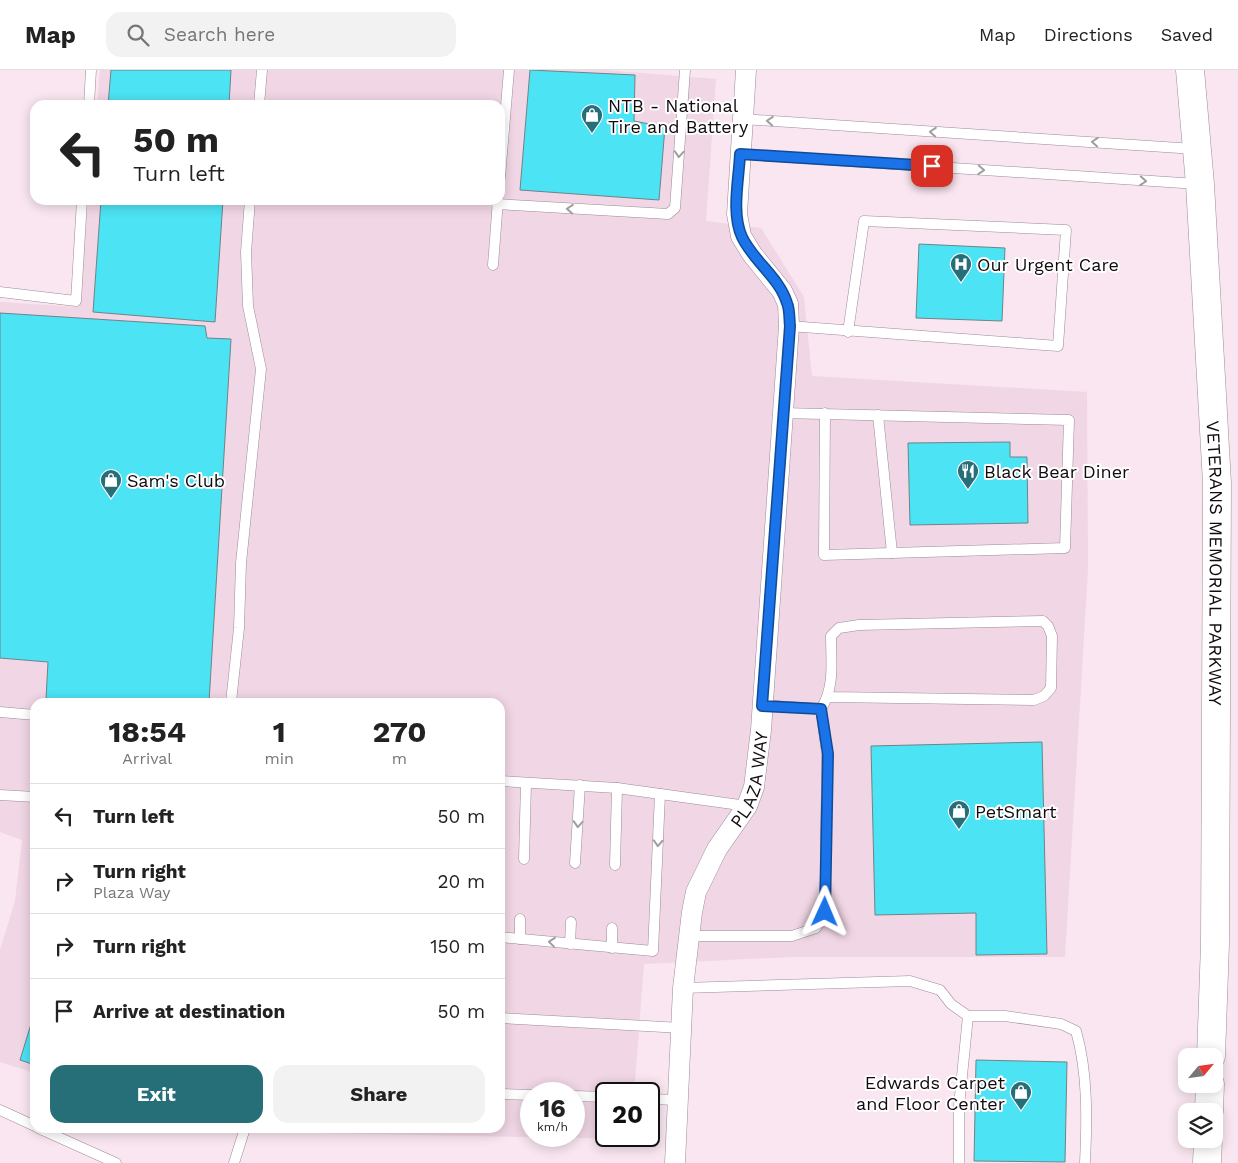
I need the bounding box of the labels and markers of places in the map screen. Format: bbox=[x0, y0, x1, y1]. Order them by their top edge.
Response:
place label: NTB - National Tire and Battery bbox=[608, 95, 749, 137]
shop icon: NTB - National Tire and Battery bbox=[580, 103, 604, 134]
pin bbox=[911, 145, 953, 187]
hospital icon: Our Urgent Care bbox=[949, 252, 973, 283]
place label: Our Urgent Care bbox=[977, 254, 1119, 275]
restaurant icon: Black Bear Diner bbox=[956, 459, 980, 490]
place label: Black Bear Diner bbox=[984, 461, 1129, 482]
shop icon: Sam's Club bbox=[99, 468, 123, 499]
place label: Sam's Club bbox=[127, 470, 225, 491]
shop icon: PetSmart bbox=[947, 799, 971, 830]
place label: PetSmart bbox=[975, 801, 1057, 822]
place label: Edwards Carpet and Floor Center bbox=[856, 1072, 1005, 1114]
shop icon: Edwards Carpet and Floor Center bbox=[1009, 1080, 1033, 1111]

